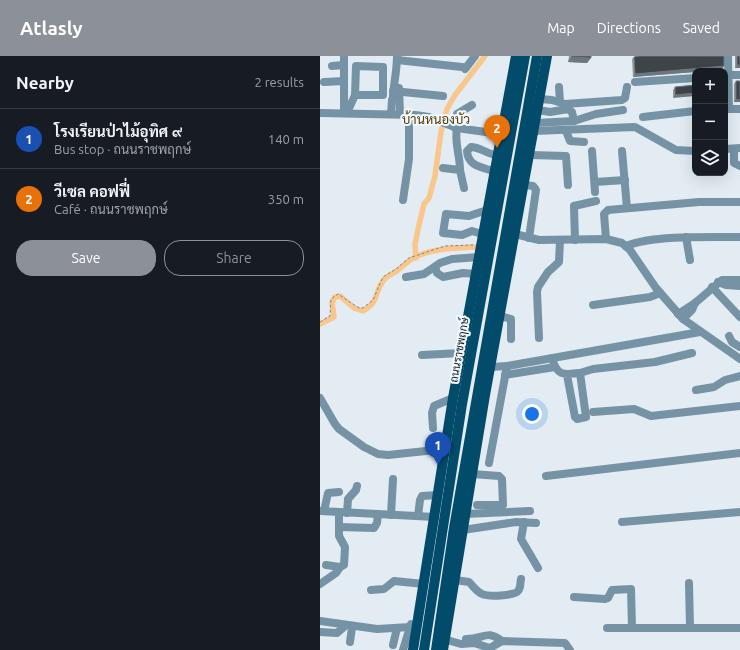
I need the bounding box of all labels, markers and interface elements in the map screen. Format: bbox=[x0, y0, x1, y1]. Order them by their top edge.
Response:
text: Atlasly bbox=[20, 17, 83, 39]
text: Map bbox=[547, 20, 575, 36]
text: Directions bbox=[597, 20, 661, 36]
text: Saved bbox=[683, 20, 720, 36]
map controls bbox=[692, 68, 728, 176]
button: + bbox=[692, 68, 728, 104]
text: Nearby bbox=[16, 73, 74, 92]
text: 2 results bbox=[254, 75, 304, 89]
button: − bbox=[692, 104, 728, 140]
district label: บ้านหนองบัว bbox=[402, 110, 470, 126]
pin: 2 bbox=[484, 115, 510, 148]
text: โรงเรียนป่าไม้อุทิศ ๙ bbox=[54, 123, 182, 140]
text: 1 bbox=[25, 132, 33, 146]
text: 140 m bbox=[268, 132, 304, 146]
button: layers bbox=[692, 140, 728, 176]
text: Bus stop · ถนนราชพฤกษ์ bbox=[54, 142, 191, 156]
text: วีเซล คอฟฟี่ bbox=[54, 183, 130, 200]
text: 2 bbox=[25, 192, 33, 206]
text: 350 m bbox=[268, 192, 304, 206]
text: Café · ถนนราชพฤกษ์ bbox=[54, 202, 168, 216]
button: Save bbox=[16, 240, 156, 276]
button: Share bbox=[164, 240, 304, 276]
street label: ถนนราชพฤกษ์ bbox=[445, 316, 472, 384]
your location bbox=[522, 404, 542, 424]
pin: 1 bbox=[425, 432, 451, 465]

